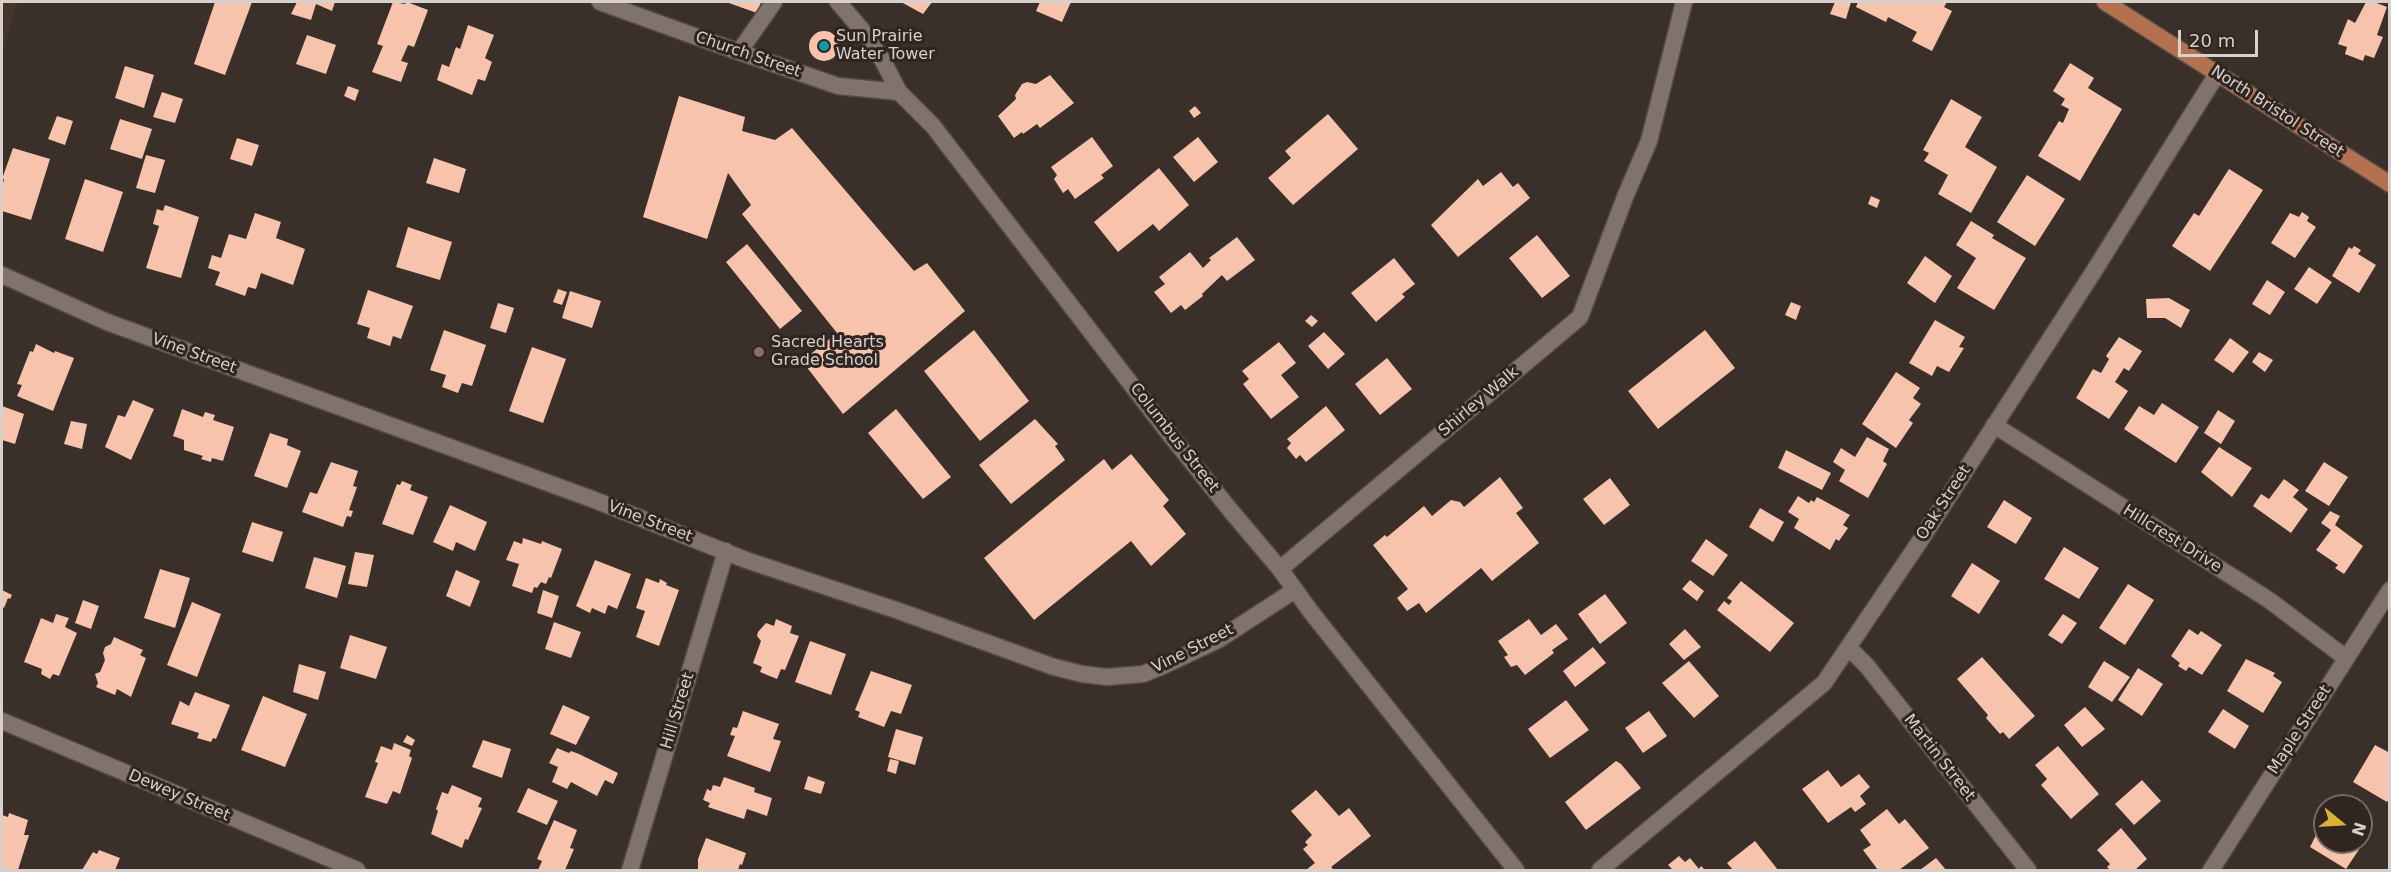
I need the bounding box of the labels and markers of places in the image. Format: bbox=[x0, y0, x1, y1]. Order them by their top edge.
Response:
place label: Sun Prairie Water Tower bbox=[836, 27, 935, 65]
marker: Sun Prairie Water Tower bbox=[817, 39, 831, 53]
place label: Sacred Hearts Grade School bbox=[771, 333, 884, 371]
marker: Sacred Hearts Grade School bbox=[752, 345, 766, 359]

